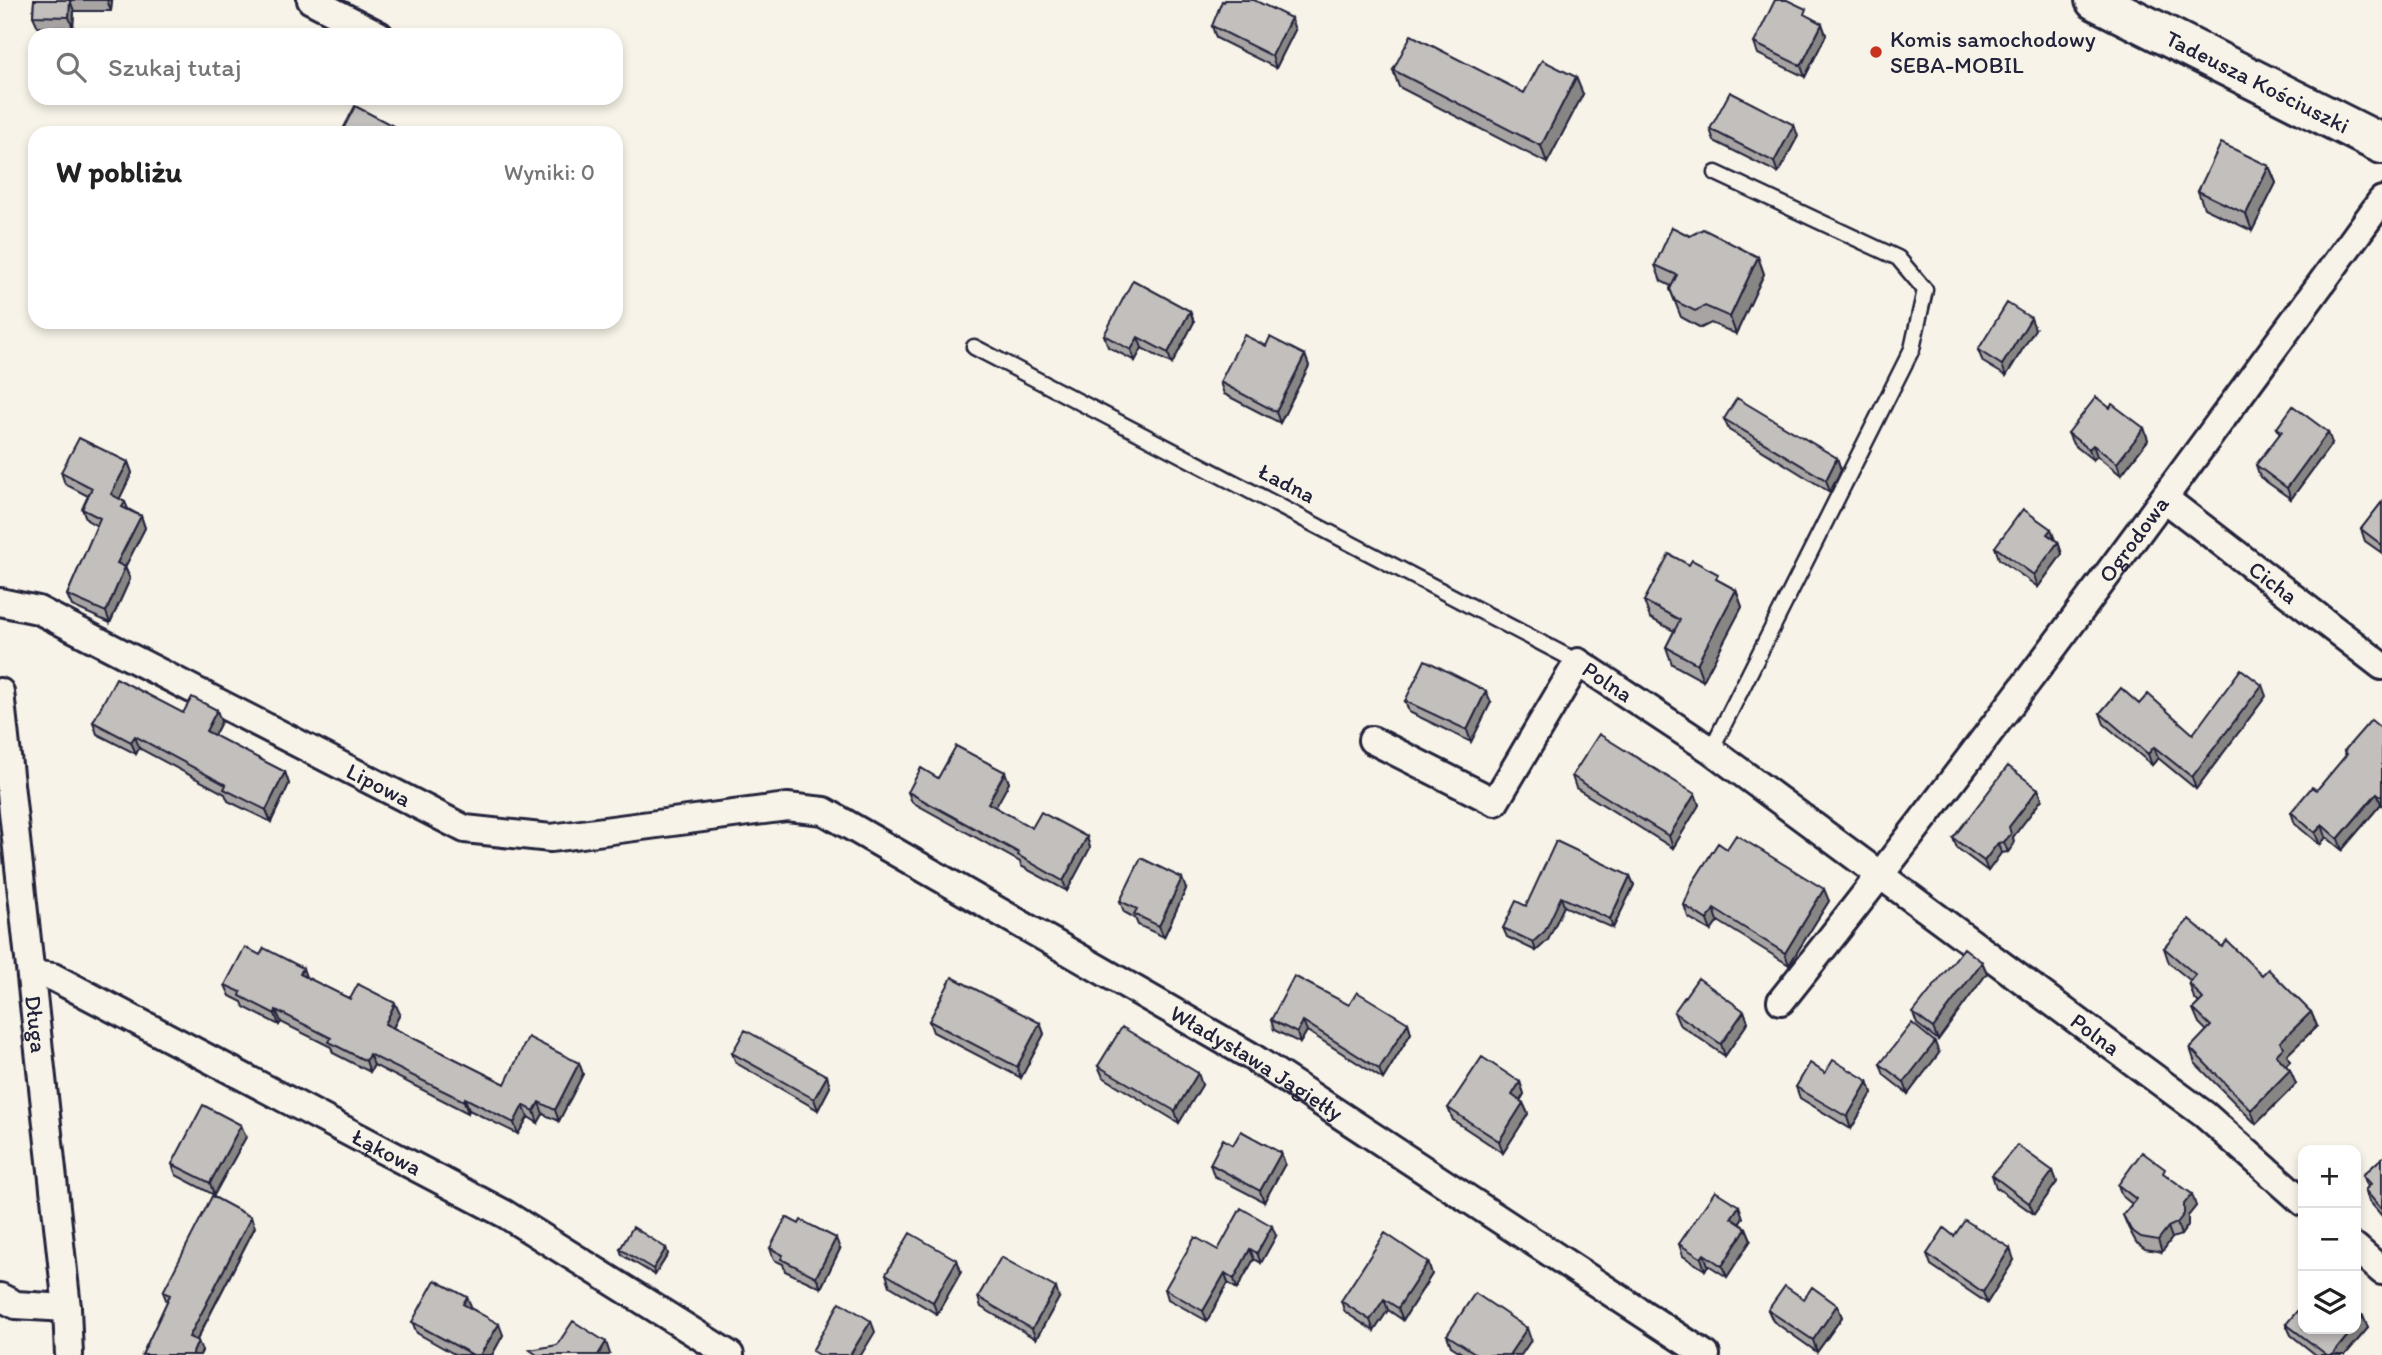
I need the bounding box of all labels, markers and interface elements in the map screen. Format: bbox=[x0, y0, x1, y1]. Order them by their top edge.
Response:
street label: Tadeusza Kościuszki bbox=[2161, 24, 2354, 139]
place label: Komis samochodowy SEBA-MOBIL bbox=[1890, 25, 2096, 79]
search box bbox=[28, 28, 623, 105]
marker: Komis samochodowy SEBA-MOBIL bbox=[1868, 44, 1884, 60]
icon: search bbox=[52, 48, 90, 86]
text: Szukaj tutaj bbox=[108, 51, 241, 83]
text: W pobliżu bbox=[56, 153, 182, 190]
text: Wyniki: 0 bbox=[504, 158, 595, 186]
street label: Ładna bbox=[1254, 457, 1320, 509]
street label: Ogrodowa bbox=[2092, 490, 2175, 588]
street label: Cicha bbox=[2243, 554, 2303, 610]
street label: Polna bbox=[1577, 655, 1638, 708]
street label: Lipowa bbox=[342, 757, 416, 813]
street label: Długa bbox=[19, 994, 53, 1054]
street label: Władysława Jagiełły bbox=[1165, 999, 1348, 1127]
street label: Polna bbox=[2065, 1007, 2126, 1061]
street label: Łąkowa bbox=[347, 1122, 426, 1182]
map controls bbox=[2298, 1145, 2361, 1334]
button: + bbox=[2298, 1145, 2361, 1208]
button: − bbox=[2298, 1208, 2361, 1271]
button: layers bbox=[2298, 1271, 2361, 1334]

